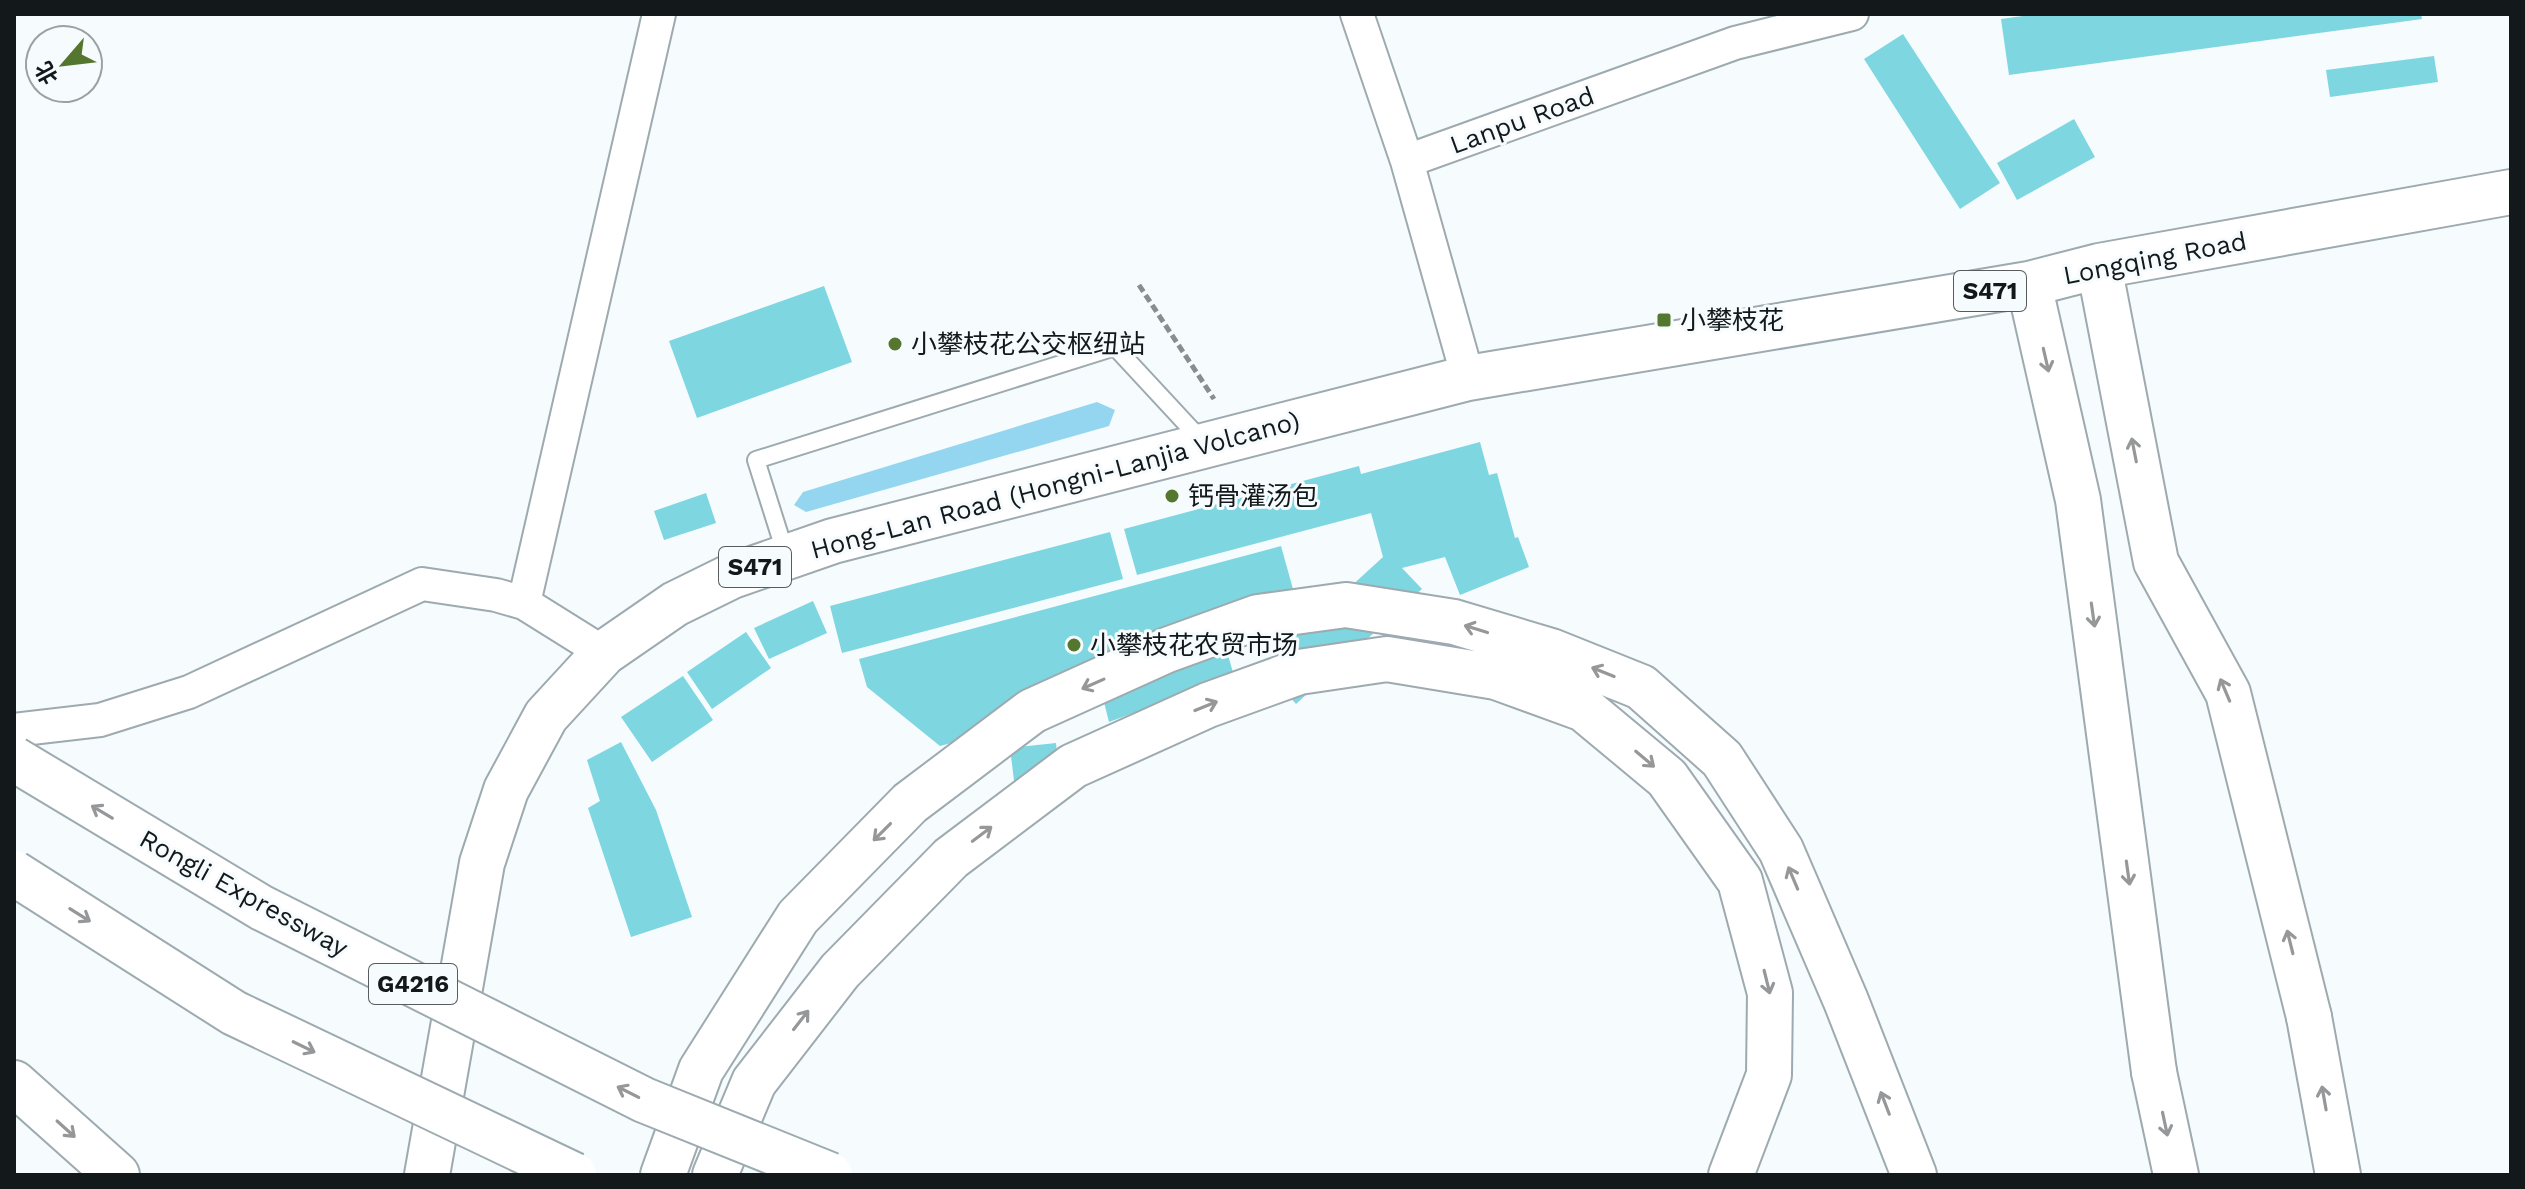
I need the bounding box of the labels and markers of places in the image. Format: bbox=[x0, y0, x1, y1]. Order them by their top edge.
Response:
place label: 小攀枝花 bbox=[1680, 305, 1784, 335]
marker: 小攀枝花 bbox=[1655, 311, 1673, 329]
place label: 小攀枝花公交枢纽站 bbox=[911, 329, 1145, 359]
marker: 小攀枝花公交枢纽站 bbox=[886, 335, 904, 353]
place label: 钙骨灌汤包 bbox=[1188, 481, 1318, 511]
marker: 钙骨灌汤包 bbox=[1163, 487, 1181, 505]
place label: 小攀枝花农贸市场 bbox=[1090, 630, 1298, 660]
marker: 小攀枝花农贸市场 bbox=[1065, 636, 1083, 654]

